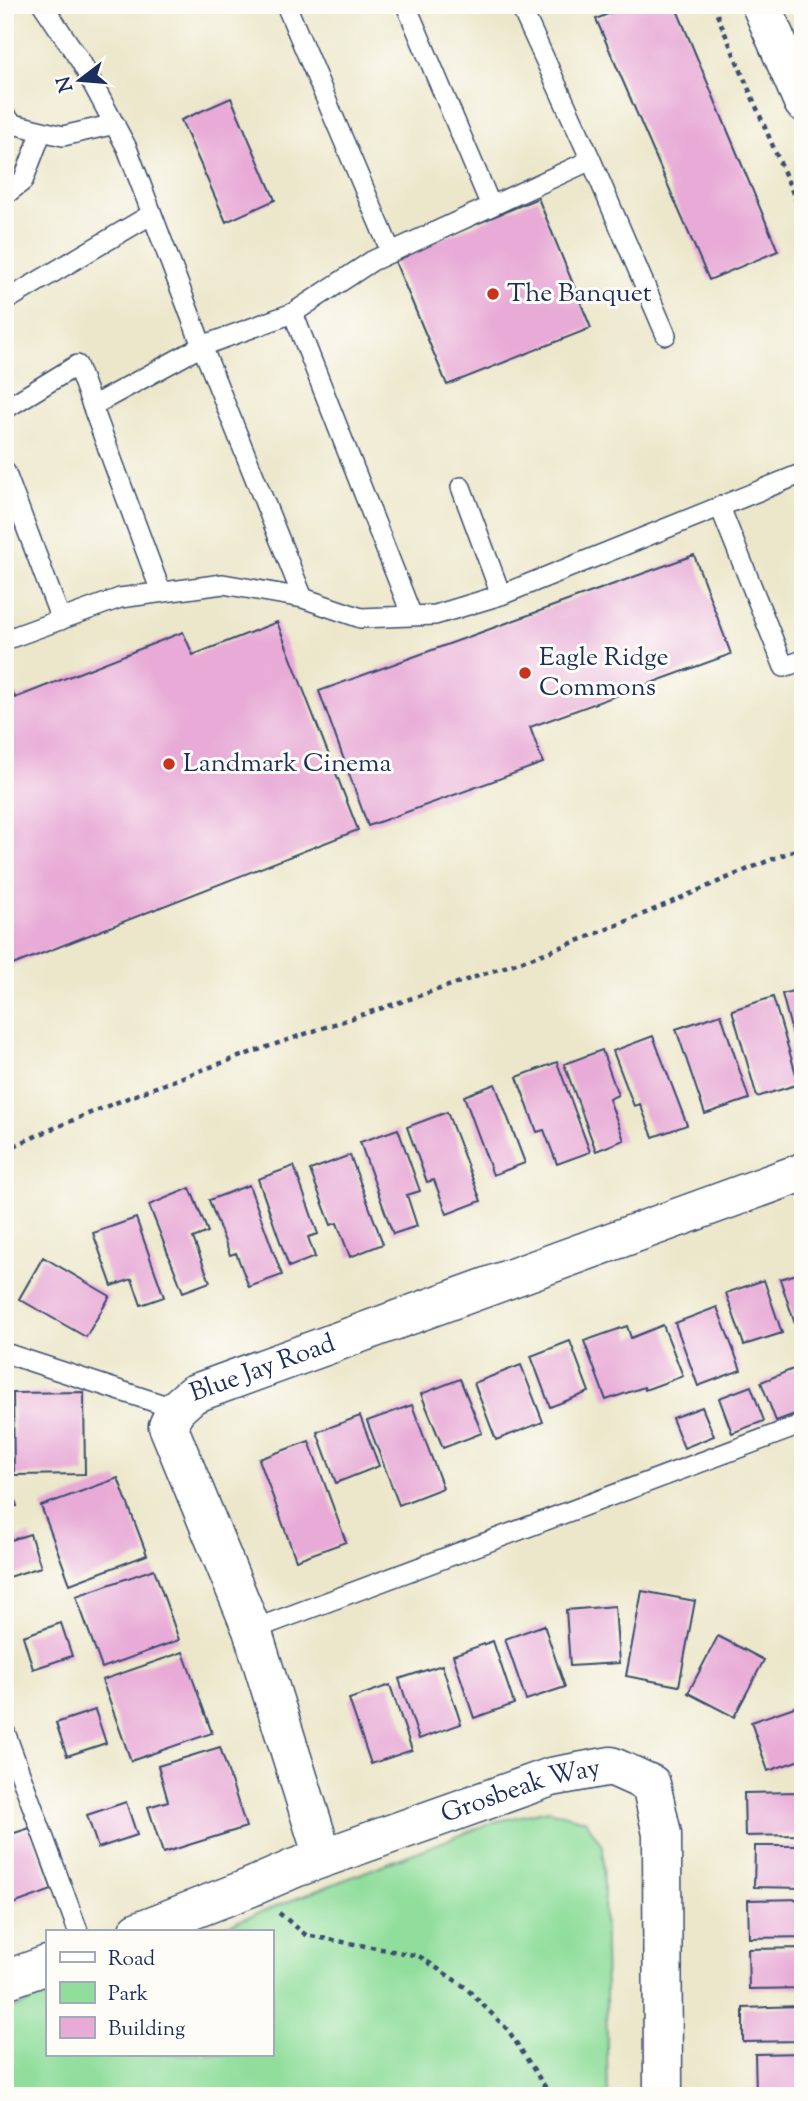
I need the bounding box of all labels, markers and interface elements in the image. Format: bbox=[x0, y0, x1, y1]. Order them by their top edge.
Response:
north arrow bbox=[46, 46, 116, 116]
text: N bbox=[51, 73, 81, 95]
place label: The Banquet bbox=[507, 276, 652, 313]
marker: The Banquet bbox=[485, 286, 501, 302]
place label: Eagle Ridge Commons bbox=[539, 640, 669, 707]
marker: Eagle Ridge Commons bbox=[517, 665, 533, 681]
place label: Landmark Cinema bbox=[183, 746, 392, 783]
marker: Landmark Cinema bbox=[161, 756, 177, 772]
street label: Blue Jay Road bbox=[185, 1325, 341, 1412]
street label: Grosbeak Way bbox=[436, 1750, 603, 1833]
legend bbox=[46, 1930, 273, 2056]
text: Road bbox=[108, 1945, 155, 1975]
text: Park bbox=[108, 1980, 149, 2010]
text: Building bbox=[108, 2015, 185, 2045]

